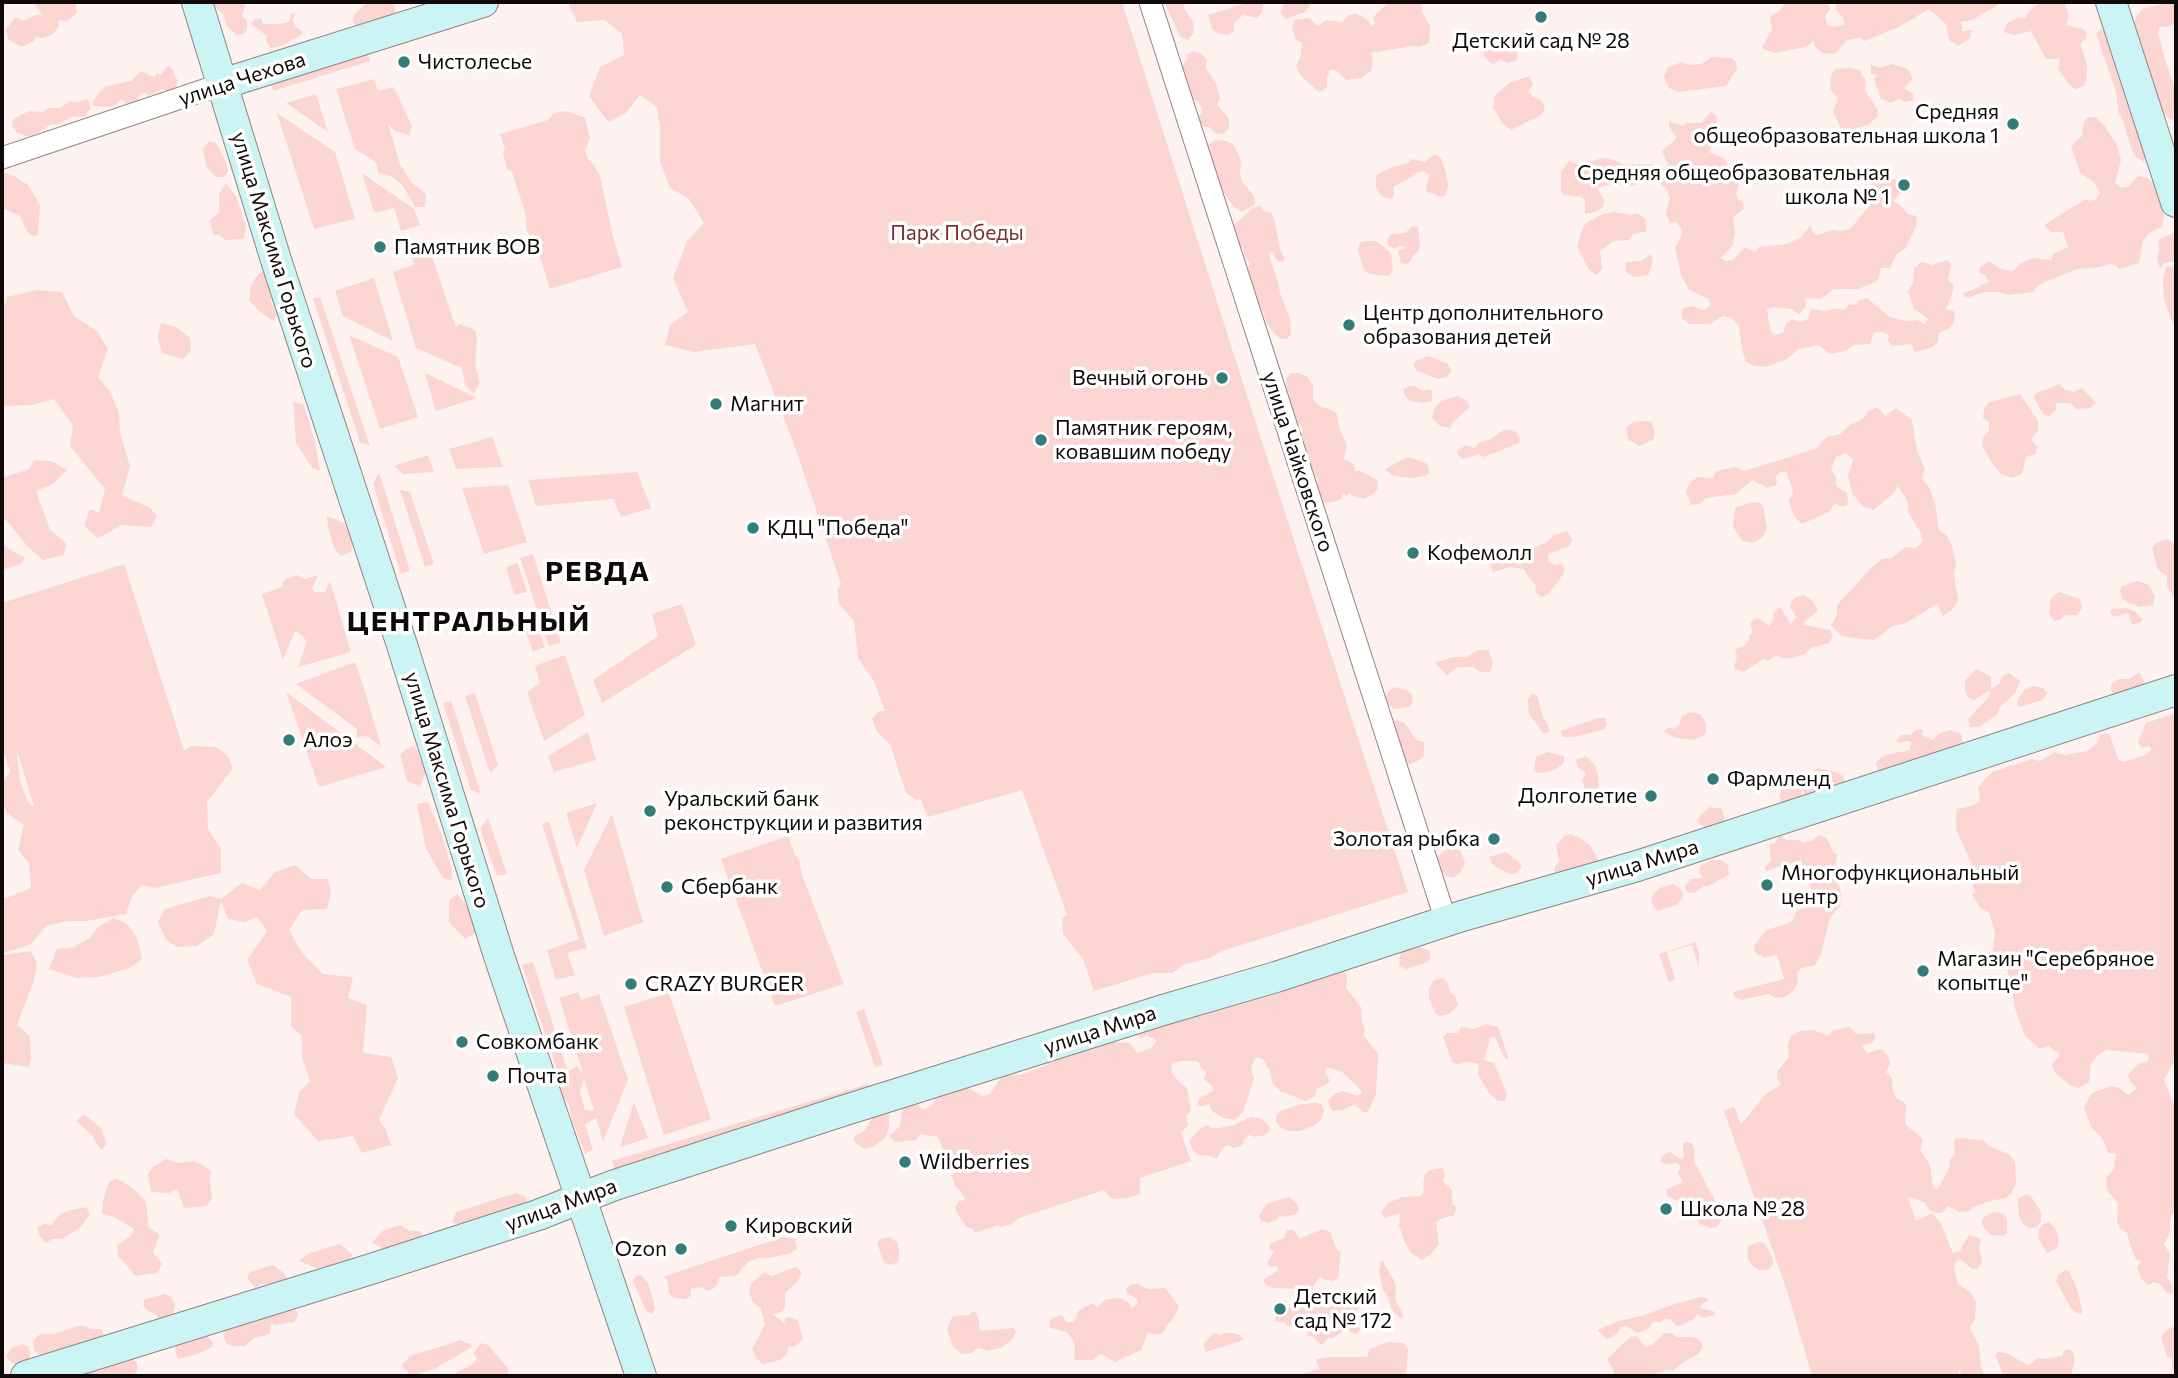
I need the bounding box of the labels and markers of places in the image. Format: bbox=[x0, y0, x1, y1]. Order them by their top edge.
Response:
marker: Детский сад № 28 bbox=[1533, 9, 1549, 25]
place label: Детский сад № 28 bbox=[1452, 28, 1630, 54]
place label: Чистолесье bbox=[418, 49, 532, 75]
marker: Чистолесье bbox=[396, 54, 412, 70]
place label: Средняя общеобразовательная школа 1 bbox=[1693, 99, 1999, 149]
marker: Средняя общеобразовательная школа 1 bbox=[2005, 116, 2021, 132]
place label: Средняя общеобразовательная школа № 1 bbox=[1577, 160, 1890, 210]
marker: Средняя общеобразовательная школа № 1 bbox=[1896, 177, 1912, 193]
place label: Памятник ВОВ bbox=[394, 234, 540, 260]
marker: Памятник ВОВ bbox=[372, 239, 388, 255]
place label: Центр дополнительного образования детей bbox=[1363, 300, 1603, 350]
marker: Центр дополнительного образования детей bbox=[1341, 317, 1357, 333]
place label: Вечный огонь bbox=[1072, 365, 1208, 391]
marker: Вечный огонь bbox=[1214, 370, 1230, 386]
place label: Магнит bbox=[730, 391, 804, 417]
marker: Магнит bbox=[708, 396, 724, 412]
place label: Памятник героям, ковавшим победу bbox=[1055, 415, 1232, 465]
marker: Памятник героям, ковавшим победу bbox=[1033, 432, 1049, 448]
place label: КДЦ "Победа" bbox=[767, 515, 908, 541]
marker: КДЦ "Победа" bbox=[745, 520, 761, 536]
place label: Кофемолл bbox=[1427, 540, 1532, 566]
marker: Кофемолл bbox=[1405, 545, 1421, 561]
place label: Алоэ bbox=[303, 727, 353, 753]
marker: Алоэ bbox=[281, 732, 297, 748]
place label: Фармленд bbox=[1727, 766, 1830, 792]
marker: Фармленд bbox=[1705, 771, 1721, 787]
place label: Долголетие bbox=[1518, 783, 1637, 809]
place label: Уральский банк реконструкции и развития bbox=[664, 786, 923, 836]
marker: Долголетие bbox=[1643, 788, 1659, 804]
marker: Уральский банк реконструкции и развития bbox=[642, 803, 658, 819]
place label: Золотая рыбка bbox=[1333, 826, 1480, 852]
marker: Золотая рыбка bbox=[1486, 831, 1502, 847]
place label: Многофункциональный центр bbox=[1781, 860, 2019, 910]
place label: Сбербанк bbox=[681, 874, 778, 900]
marker: Многофункциональный центр bbox=[1759, 877, 1775, 893]
marker: Сбербанк bbox=[659, 879, 675, 895]
place label: Магазин "Серебряное копытце" bbox=[1937, 946, 2154, 996]
marker: Магазин "Серебряное копытце" bbox=[1915, 963, 1931, 979]
place label: CRAZY BURGER bbox=[645, 971, 804, 997]
marker: CRAZY BURGER bbox=[623, 976, 639, 992]
place label: Совкомбанк bbox=[476, 1029, 599, 1055]
marker: Совкомбанк bbox=[454, 1034, 470, 1050]
place label: Почта bbox=[507, 1063, 567, 1089]
marker: Почта bbox=[485, 1068, 501, 1084]
place label: Wildberries bbox=[919, 1149, 1030, 1175]
marker: Wildberries bbox=[897, 1154, 913, 1170]
place label: Школа № 28 bbox=[1680, 1196, 1805, 1222]
marker: Школа № 28 bbox=[1658, 1201, 1674, 1217]
place label: Кировский bbox=[745, 1213, 853, 1239]
marker: Кировский bbox=[723, 1218, 739, 1234]
place label: Ozon bbox=[615, 1236, 667, 1262]
marker: Ozon bbox=[673, 1241, 689, 1257]
place label: Детский сад № 172 bbox=[1294, 1284, 1392, 1334]
marker: Детский сад № 172 bbox=[1272, 1301, 1288, 1317]

